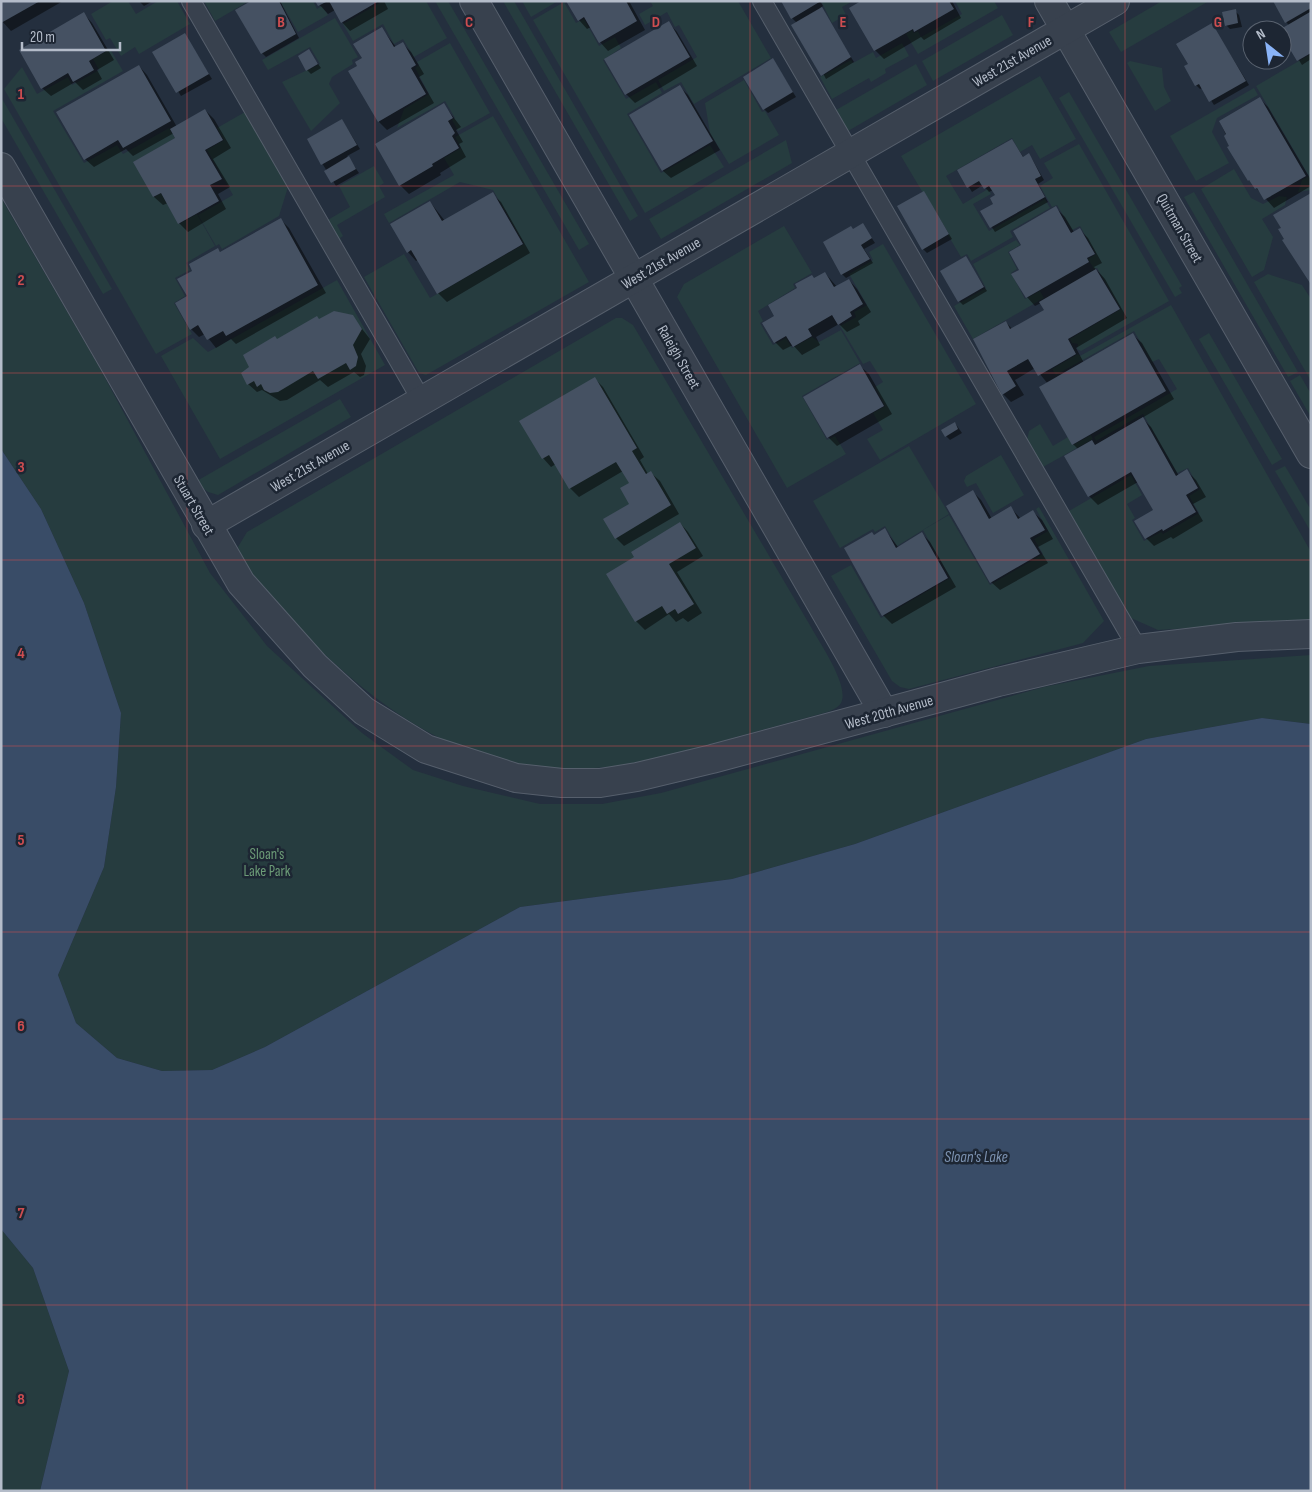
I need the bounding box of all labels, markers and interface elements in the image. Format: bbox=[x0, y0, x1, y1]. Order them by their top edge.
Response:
text: B bbox=[277, 13, 285, 32]
text: C bbox=[465, 13, 473, 32]
text: D bbox=[652, 13, 660, 32]
text: E bbox=[840, 13, 847, 32]
text: F bbox=[1028, 13, 1035, 32]
text: G bbox=[1214, 13, 1222, 32]
scale bar bbox=[22, 20, 120, 52]
north arrow bbox=[1242, 20, 1292, 70]
text: N bbox=[1253, 25, 1268, 43]
text: 20 m bbox=[30, 28, 55, 47]
street label: West 21st Avenue bbox=[969, 31, 1055, 92]
text: 1 bbox=[18, 85, 25, 104]
street label: Quitman Street bbox=[1152, 190, 1207, 267]
street label: West 21st Avenue bbox=[618, 233, 704, 294]
text: 2 bbox=[17, 271, 25, 290]
street label: Raleigh Street bbox=[653, 322, 705, 393]
street label: West 21st Avenue bbox=[267, 436, 353, 497]
text: 3 bbox=[17, 458, 25, 477]
street label: Stuart Street bbox=[169, 472, 219, 539]
text: 4 bbox=[17, 644, 25, 663]
street label: West 20th Avenue bbox=[843, 691, 935, 734]
text: 5 bbox=[17, 831, 25, 850]
park label: Sloan's Lake Park bbox=[243, 845, 291, 881]
text: 6 bbox=[17, 1017, 25, 1036]
water label: Sloan's Lake bbox=[944, 1148, 1008, 1167]
text: 7 bbox=[18, 1204, 25, 1223]
text: 8 bbox=[17, 1390, 25, 1409]

